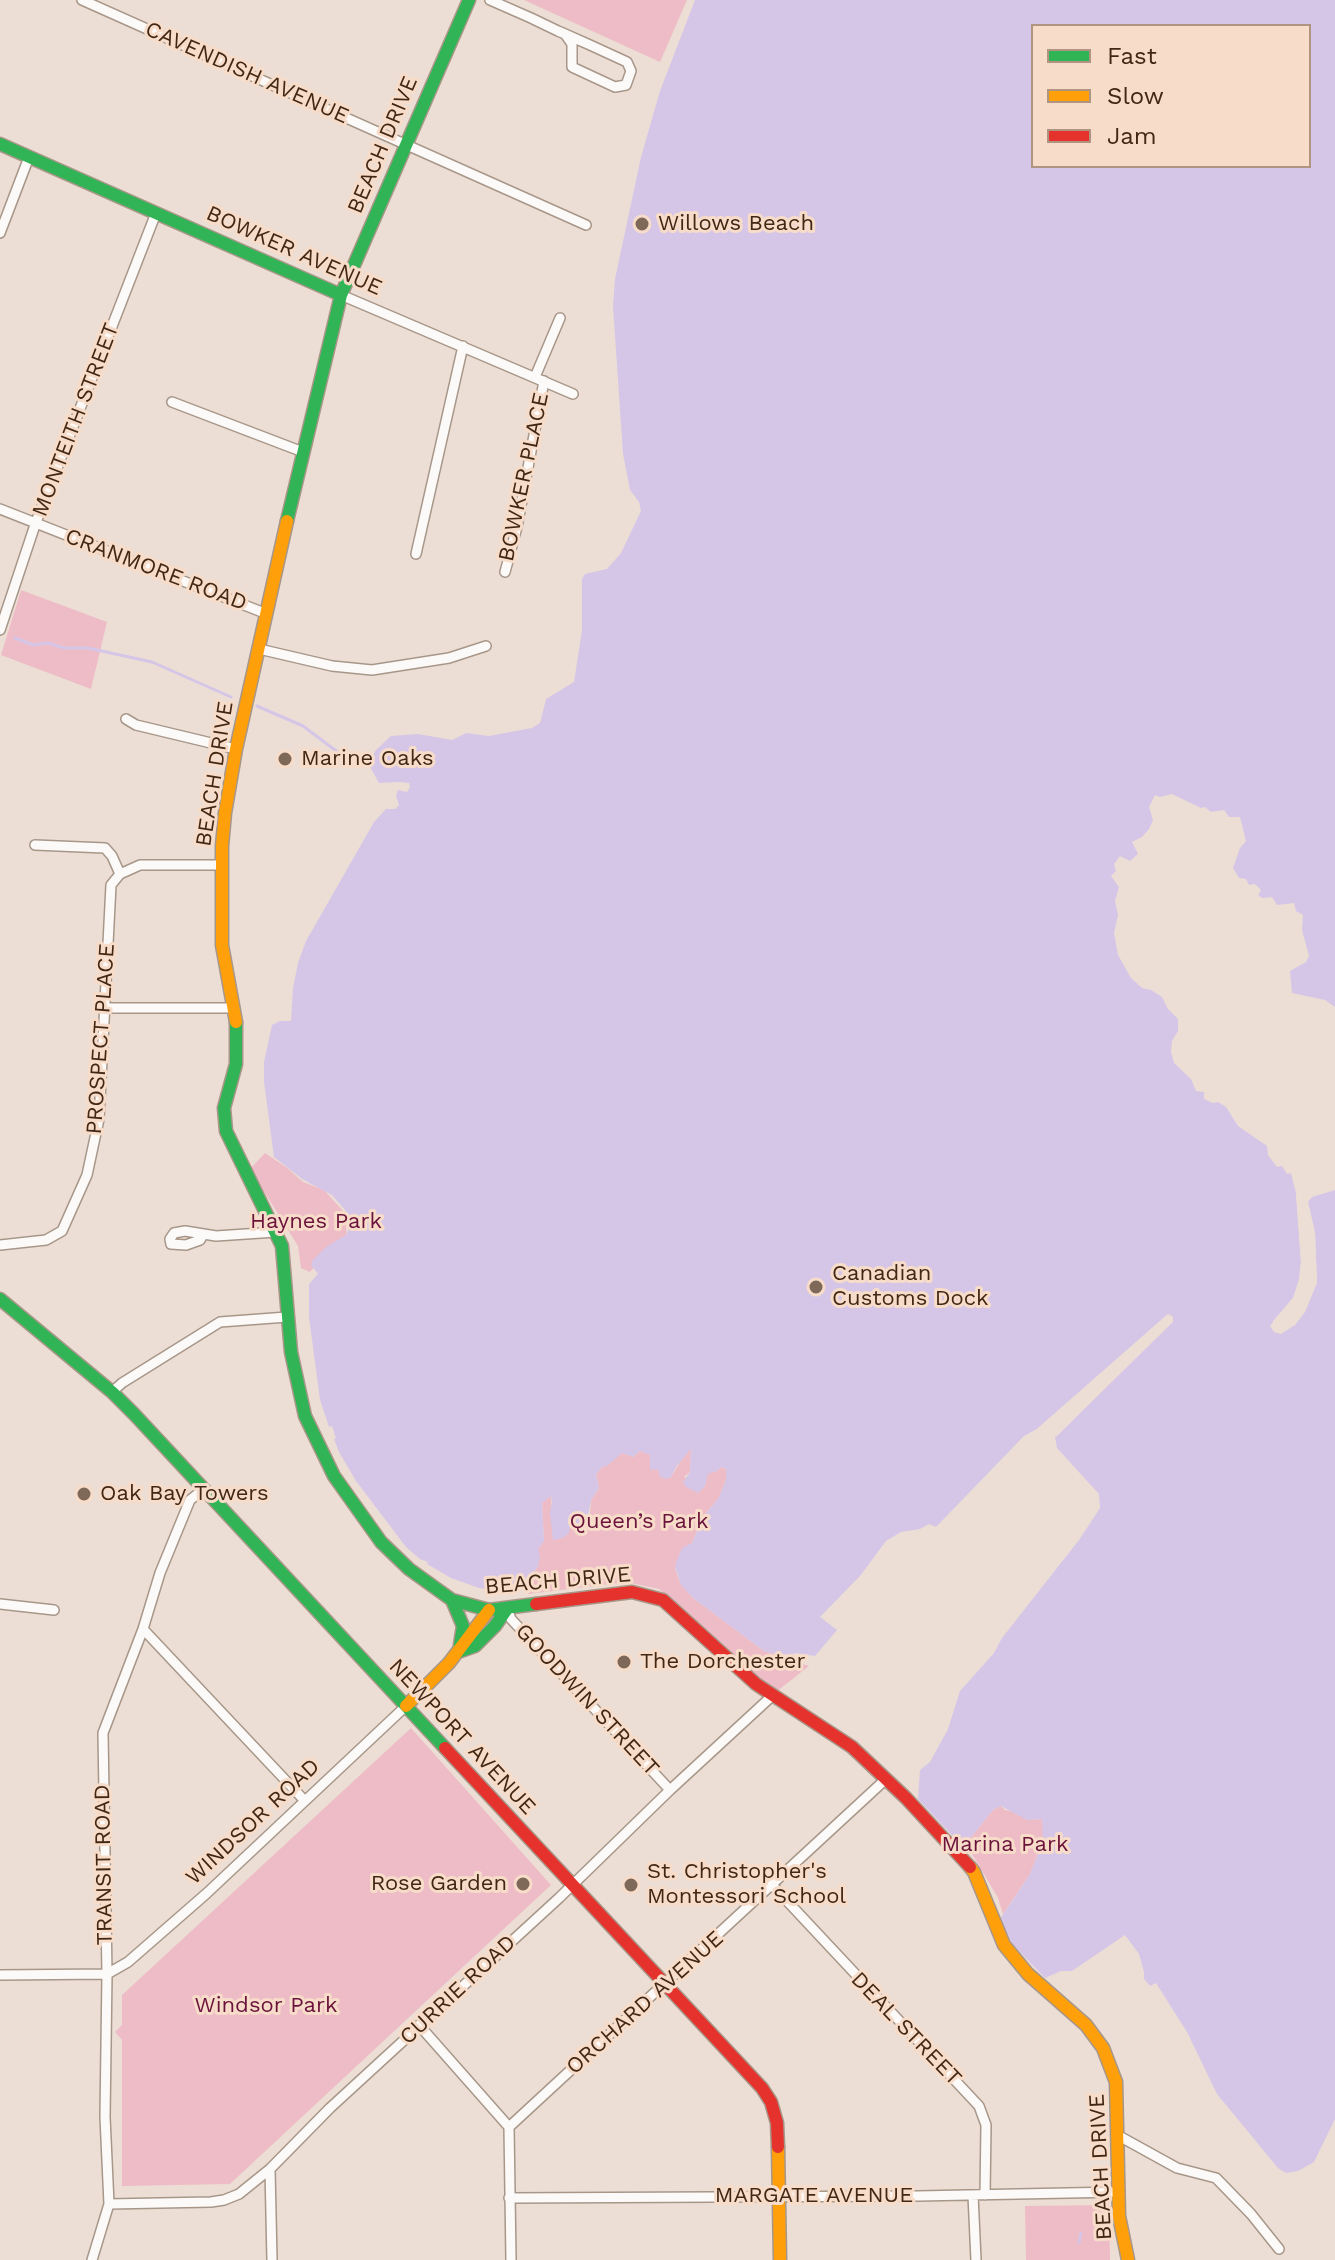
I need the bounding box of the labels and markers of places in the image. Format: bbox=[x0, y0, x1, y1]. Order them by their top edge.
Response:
place label: Willows Beach bbox=[658, 211, 814, 237]
marker: Willows Beach bbox=[633, 215, 651, 233]
place label: Marine Oaks bbox=[301, 746, 433, 772]
marker: Marine Oaks bbox=[276, 750, 294, 768]
place label: Canadian Customs Dock bbox=[832, 1261, 989, 1312]
marker: Canadian Customs Dock bbox=[807, 1278, 825, 1296]
place label: Oak Bay Towers bbox=[100, 1481, 268, 1507]
marker: Oak Bay Towers bbox=[75, 1485, 93, 1503]
place label: The Dorchester bbox=[640, 1649, 805, 1675]
marker: The Dorchester bbox=[615, 1653, 633, 1671]
place label: St. Christopher's Montessori School bbox=[647, 1859, 846, 1910]
place label: Rose Garden bbox=[371, 1871, 507, 1897]
marker: Rose Garden bbox=[514, 1875, 532, 1893]
marker: St. Christopher's Montessori School bbox=[622, 1876, 640, 1894]

